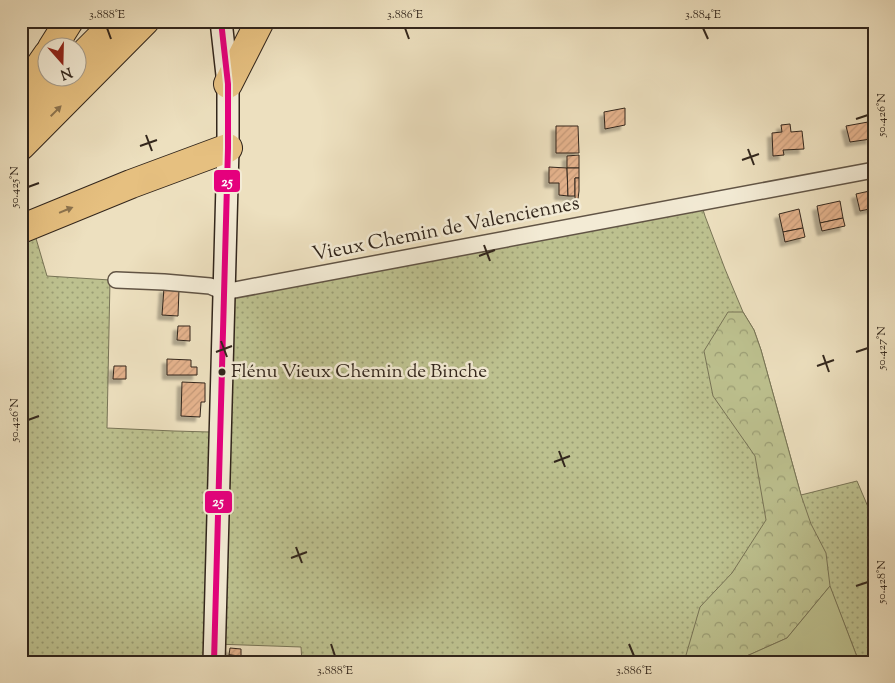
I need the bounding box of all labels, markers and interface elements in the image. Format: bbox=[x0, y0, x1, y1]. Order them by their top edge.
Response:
text: 3.888°E bbox=[89, 6, 126, 24]
text: 3.886°E bbox=[387, 6, 424, 24]
text: 3.884°E bbox=[685, 6, 722, 24]
north arrow bbox=[38, 38, 88, 88]
text: N bbox=[57, 61, 74, 84]
text: 50.426°N bbox=[873, 93, 891, 138]
one-way arrow bbox=[49, 105, 61, 117]
text: 50.425°N bbox=[6, 166, 24, 209]
line badge: 25 bbox=[213, 169, 241, 193]
text: 25 bbox=[221, 173, 233, 193]
street label: Vieux Chemin de Valenciennes bbox=[310, 190, 582, 270]
one-way arrow bbox=[59, 206, 74, 214]
text: 50.427°N bbox=[873, 326, 891, 371]
place label: Flénu Vieux Chemin de Binche bbox=[231, 359, 487, 386]
marker: Flénu Vieux Chemin de Binche bbox=[217, 367, 227, 377]
text: 50.426°N bbox=[6, 398, 24, 443]
line badge: 25 bbox=[204, 490, 233, 514]
text: 25 bbox=[212, 493, 224, 513]
text: 50.428°N bbox=[873, 560, 891, 605]
text: 3.888°E bbox=[317, 662, 354, 680]
text: 3.886°E bbox=[616, 662, 653, 680]

